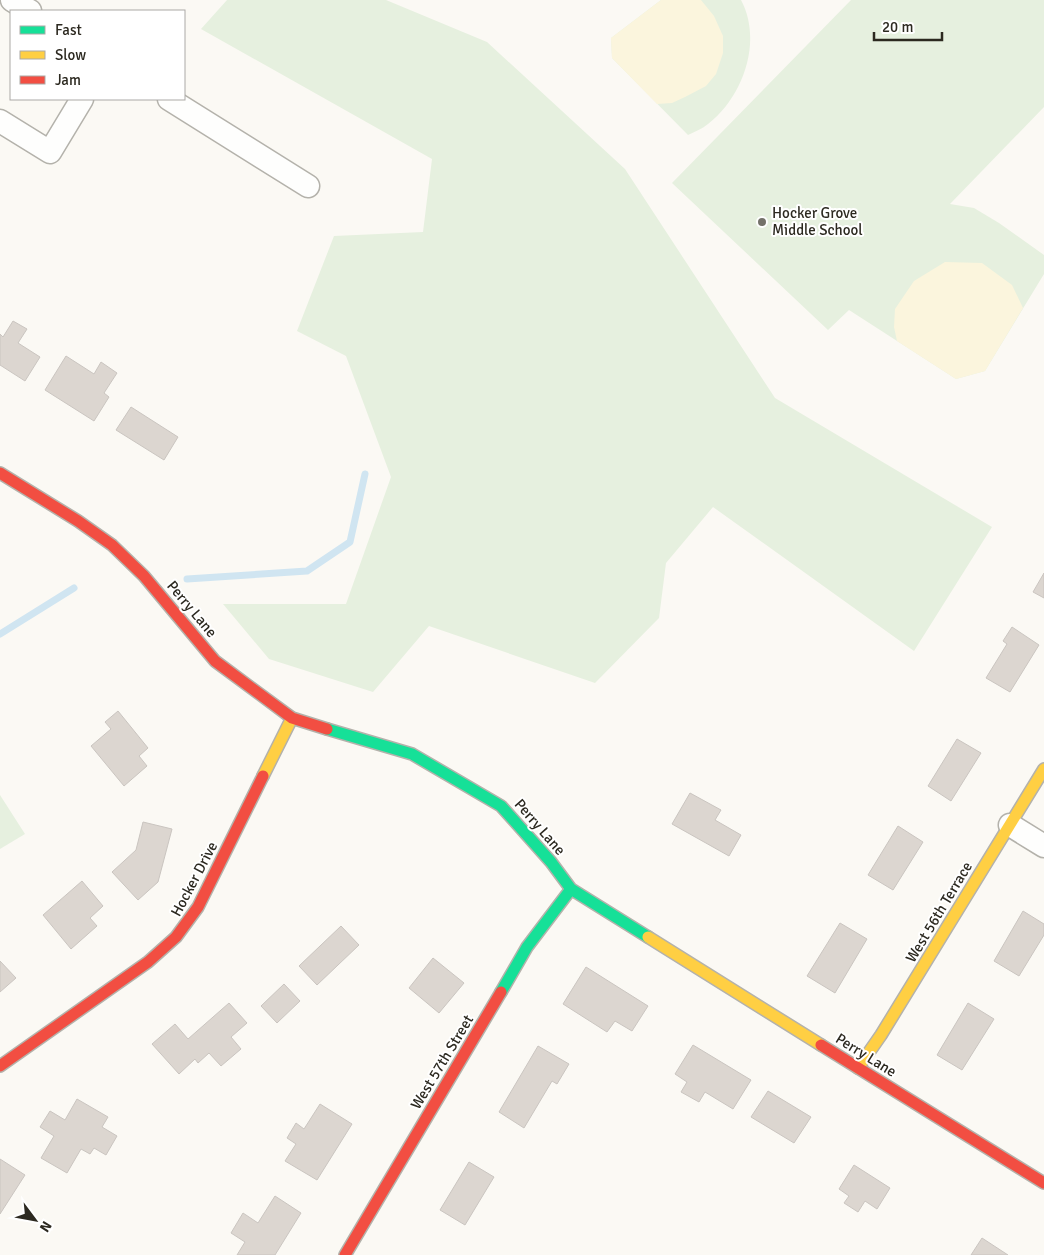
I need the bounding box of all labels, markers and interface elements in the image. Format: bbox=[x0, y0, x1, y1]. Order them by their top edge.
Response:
legend bbox=[10, 10, 185, 100]
scale bar bbox=[874, 10, 942, 42]
text: 20 m bbox=[882, 18, 913, 36]
text: Fast bbox=[55, 21, 82, 39]
text: Slow bbox=[55, 46, 86, 64]
text: Jam bbox=[55, 71, 81, 89]
place label: Hocker Grove Middle School bbox=[772, 204, 863, 239]
marker: Hocker Grove Middle School bbox=[756, 216, 768, 228]
street label: Perry Lane bbox=[163, 577, 221, 641]
street label: Perry Lane bbox=[511, 795, 569, 859]
street label: Hocker Drive bbox=[167, 839, 221, 919]
street label: West 56th Terrace bbox=[902, 858, 976, 966]
street label: West 57th Street bbox=[407, 1012, 477, 1112]
street label: Perry Lane bbox=[832, 1029, 900, 1081]
north arrow bbox=[10, 1195, 60, 1245]
text: N bbox=[36, 1218, 55, 1235]

